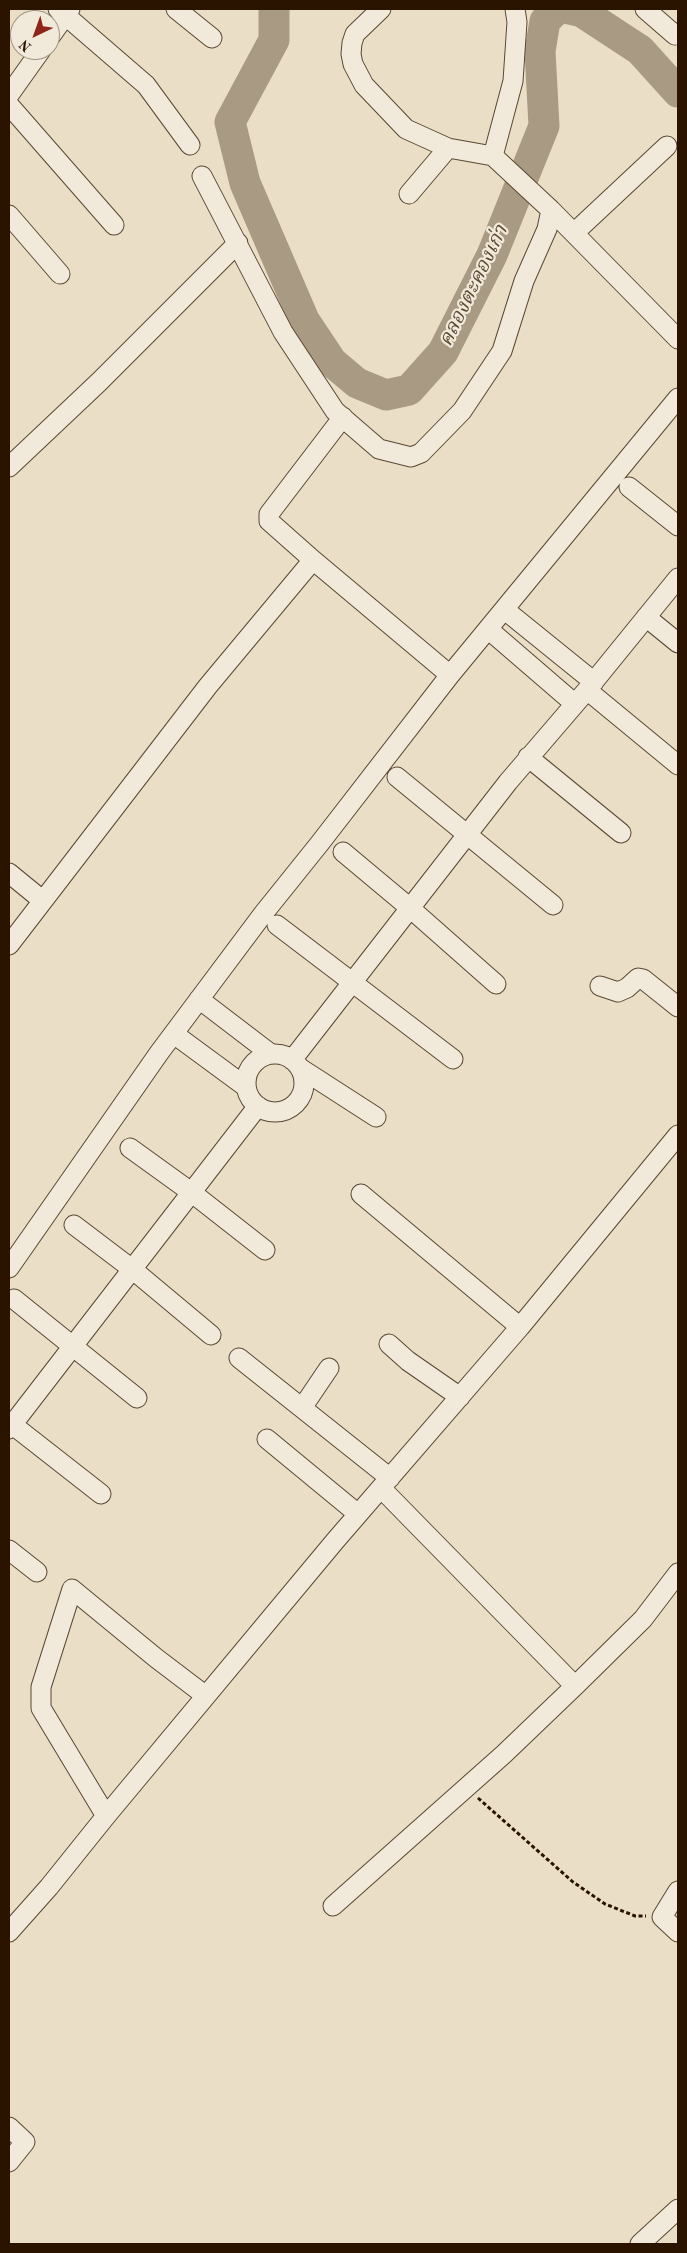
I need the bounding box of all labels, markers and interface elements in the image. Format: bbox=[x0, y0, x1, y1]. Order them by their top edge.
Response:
north arrow bbox=[10, 10, 60, 60]
text: N bbox=[17, 37, 34, 54]
water label: คลองตะคองเก่า bbox=[434, 221, 514, 351]

